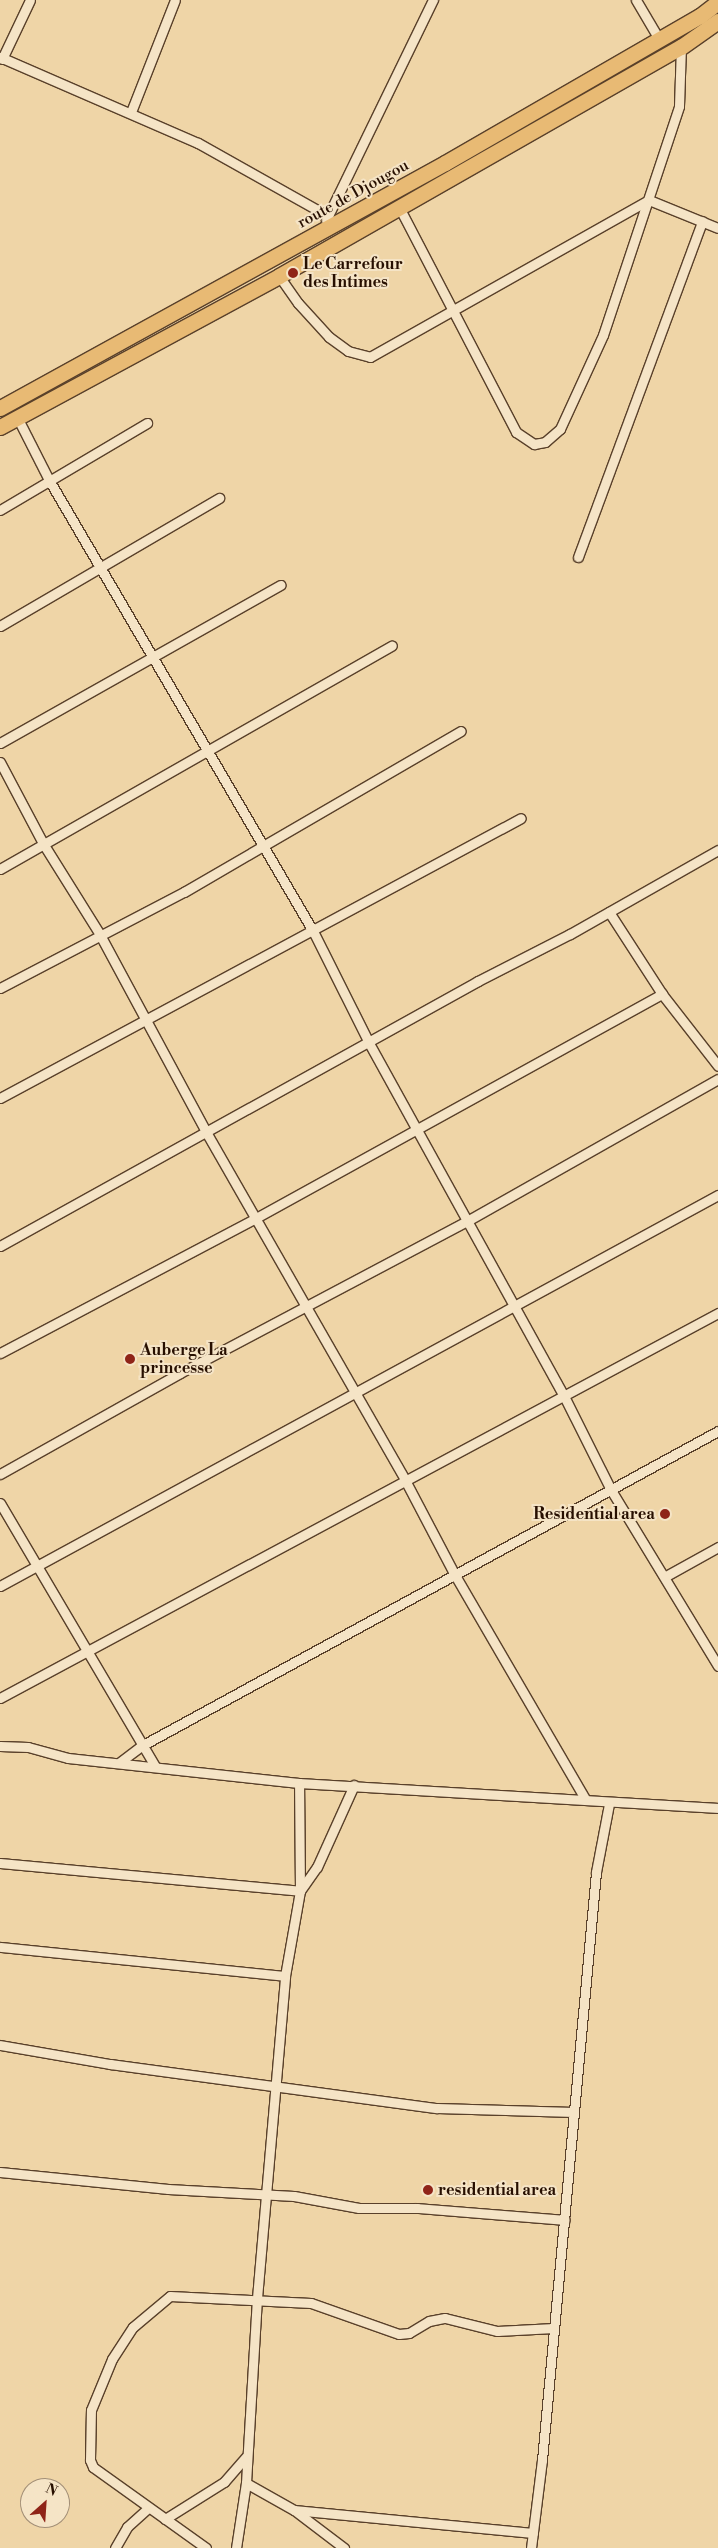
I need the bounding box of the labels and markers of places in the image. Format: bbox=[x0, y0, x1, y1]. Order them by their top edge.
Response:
place label: Le Carrefour des Intimes bbox=[303, 254, 403, 292]
marker: Le Carrefour des Intimes bbox=[287, 267, 299, 279]
place label: Auberge La princesse bbox=[140, 1340, 228, 1378]
marker: Auberge La princesse bbox=[124, 1353, 136, 1365]
place label: Residential area bbox=[533, 1504, 655, 1524]
marker: Residential area bbox=[659, 1508, 671, 1520]
place label: residential area bbox=[438, 2180, 556, 2200]
marker: residential area bbox=[422, 2184, 434, 2196]

